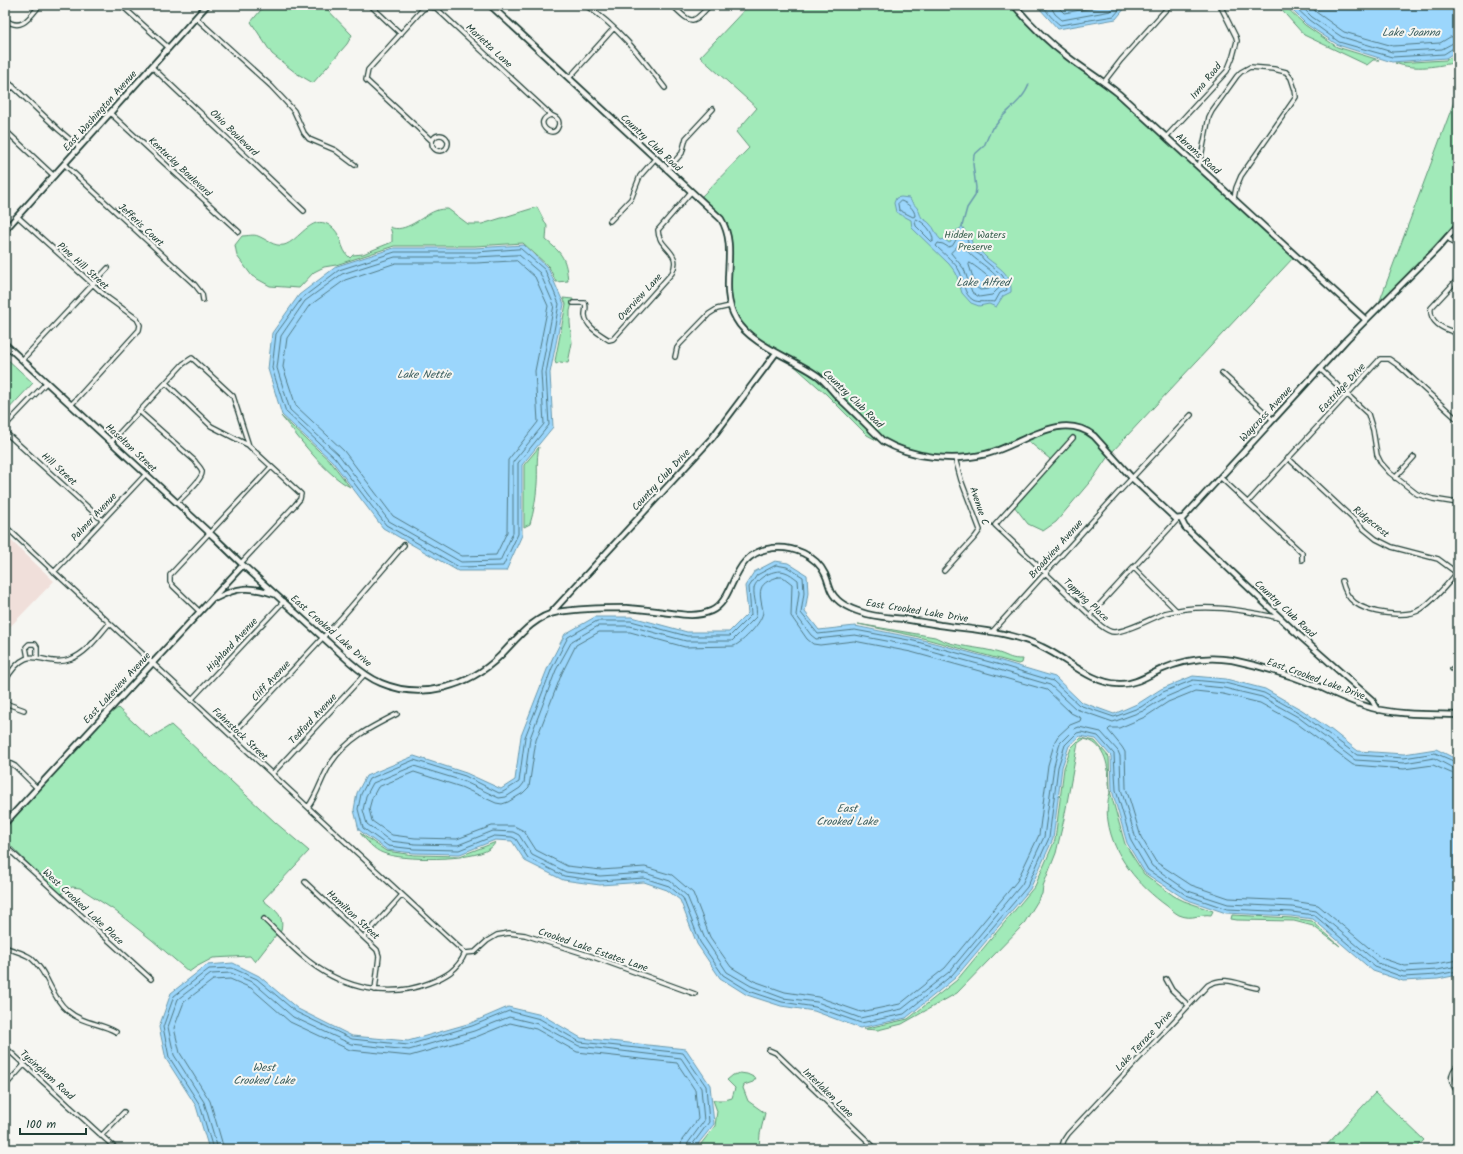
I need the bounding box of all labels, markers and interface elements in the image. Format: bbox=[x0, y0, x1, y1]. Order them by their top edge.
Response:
street label: Marietta Lane bbox=[462, 20, 516, 72]
water label: Lake Joanna bbox=[1382, 24, 1441, 42]
street label: Irma Road bbox=[1186, 58, 1226, 103]
street label: East Washington Avenue bbox=[59, 66, 141, 155]
street label: Ohio Boulevard bbox=[206, 106, 263, 161]
street label: Country Club Road bbox=[617, 110, 686, 177]
street label: Abrams Road bbox=[1172, 129, 1225, 179]
street label: Kentucky Boulevard bbox=[145, 133, 216, 202]
street label: Jefferis Court bbox=[114, 199, 168, 251]
park label: Hidden Waters Preserve bbox=[944, 227, 1006, 255]
street label: Pine Hill Street bbox=[53, 238, 113, 294]
street label: Overview Lane bbox=[614, 269, 667, 324]
water label: Lake Alfred bbox=[956, 274, 1012, 292]
street label: Eastridge Drive bbox=[1315, 359, 1370, 417]
water label: Lake Nettie bbox=[397, 366, 452, 384]
street label: Country Club Road bbox=[819, 366, 888, 433]
street label: Waycross Avenue bbox=[1236, 382, 1297, 446]
street label: Haselton Street bbox=[102, 420, 161, 476]
street label: Country Club Drive bbox=[628, 445, 694, 515]
street label: Hill Street bbox=[38, 449, 81, 490]
street label: Avenue C bbox=[965, 485, 993, 527]
street label: Palmer Avenue bbox=[67, 489, 121, 545]
street label: Ridgecrest bbox=[1349, 502, 1393, 542]
street label: Broadview Avenue bbox=[1025, 515, 1087, 582]
street label: Topping Place bbox=[1060, 575, 1113, 626]
street label: Country Club Road bbox=[1251, 576, 1320, 643]
street label: East Crooked Lake Drive bbox=[287, 591, 376, 671]
street label: East Crooked Lake Drive bbox=[865, 595, 970, 627]
street label: Highland Avenue bbox=[202, 614, 262, 676]
street label: East Lakeview Avenue bbox=[79, 648, 155, 728]
street label: East Crooked Lake Drive bbox=[1265, 654, 1368, 704]
street label: Cliff Avenue bbox=[247, 656, 295, 705]
street label: Tedford Avenue bbox=[285, 689, 341, 748]
street label: Fahnstock Street bbox=[208, 704, 272, 764]
water label: East Crooked Lake bbox=[816, 800, 879, 831]
street label: West Crooked Lake Place bbox=[39, 865, 128, 949]
street label: Hamilton Street bbox=[323, 886, 383, 944]
street label: Crooked Lake Estates Lane bbox=[536, 924, 651, 976]
street label: Lake Terrace Drive bbox=[1111, 1007, 1177, 1075]
street label: Tysingham Road bbox=[16, 1046, 79, 1105]
water label: West Crooked Lake bbox=[233, 1059, 296, 1090]
street label: Interlaken Lane bbox=[799, 1064, 858, 1122]
scale bar bbox=[20, 1110, 86, 1136]
text: 100 m bbox=[26, 1115, 57, 1134]

